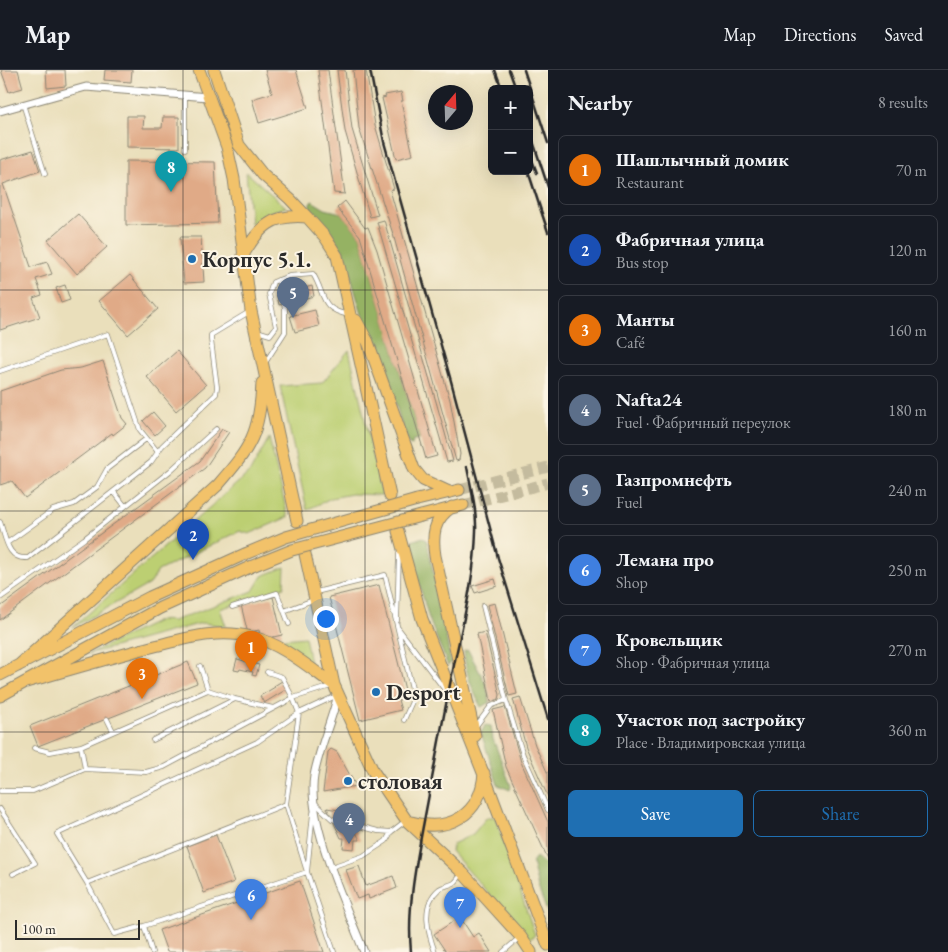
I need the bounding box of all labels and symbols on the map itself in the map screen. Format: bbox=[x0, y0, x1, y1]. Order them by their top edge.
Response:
north arrow bbox=[428, 85, 473, 130]
pin: 8 bbox=[155, 151, 187, 192]
place label: Корпус 5.1. bbox=[202, 245, 311, 274]
marker: Корпус 5.1. bbox=[186, 253, 198, 265]
pin: 5 bbox=[277, 277, 309, 318]
pin: 2 bbox=[177, 519, 209, 560]
your location bbox=[313, 606, 339, 632]
pin: 1 bbox=[235, 631, 267, 672]
pin: 3 bbox=[126, 658, 158, 699]
place label: Desport bbox=[386, 678, 461, 707]
marker: Desport bbox=[370, 686, 382, 698]
place label: столовая bbox=[358, 767, 443, 796]
marker: столовая bbox=[342, 775, 354, 787]
pin: 4 bbox=[333, 803, 365, 844]
pin: 6 bbox=[235, 879, 267, 920]
pin: 7 bbox=[444, 887, 476, 928]
scale bar bbox=[15, 917, 140, 940]

